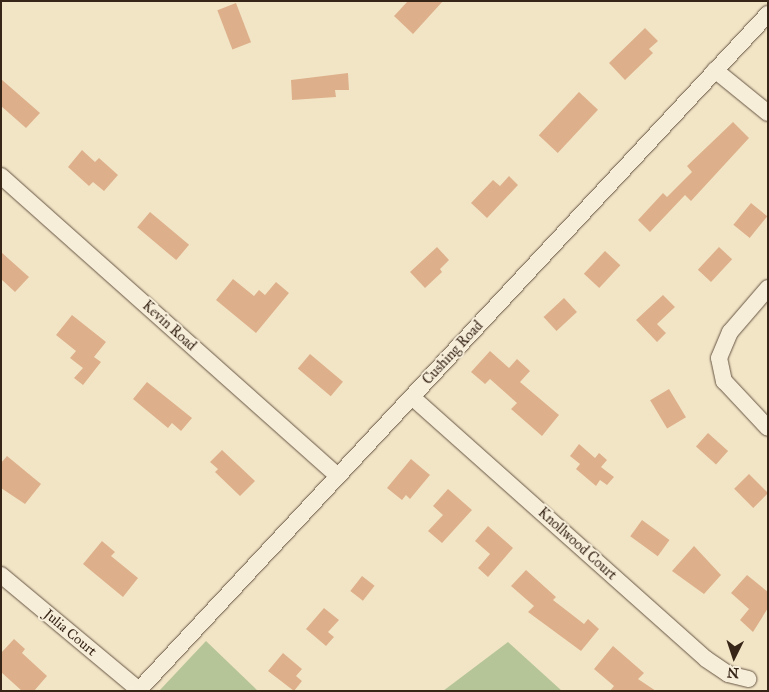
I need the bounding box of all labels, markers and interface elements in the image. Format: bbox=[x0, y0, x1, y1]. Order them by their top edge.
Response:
street label: Kevin Road bbox=[139, 297, 199, 355]
street label: Cushing Road bbox=[419, 318, 487, 388]
street label: Knollwood Court bbox=[534, 504, 620, 584]
street label: Julia Court bbox=[40, 606, 100, 660]
north arrow bbox=[709, 632, 759, 682]
text: N bbox=[726, 664, 739, 681]

